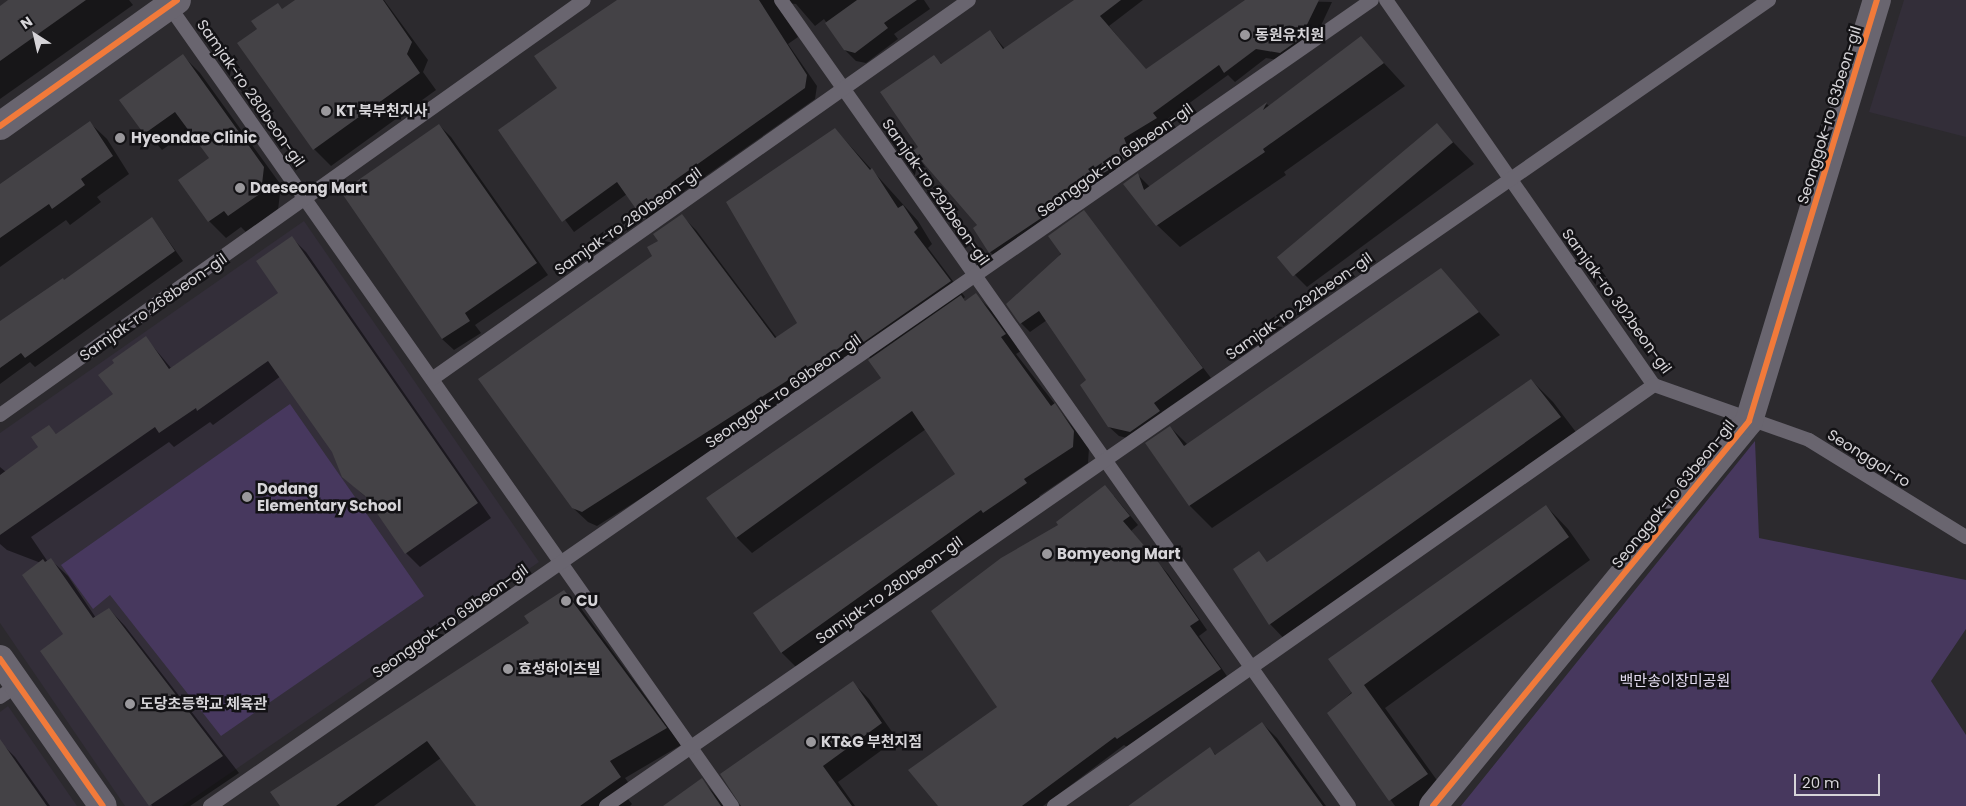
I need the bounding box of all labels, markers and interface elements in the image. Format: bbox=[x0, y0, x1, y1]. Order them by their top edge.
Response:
north arrow bbox=[10, 10, 60, 60]
text: N bbox=[16, 12, 36, 34]
street label: Samjak-ro 280beon-gil bbox=[193, 16, 309, 170]
street label: Seonggok-ro 63beon-gil bbox=[1793, 24, 1865, 206]
place label: 동원유치원 bbox=[1255, 26, 1324, 44]
marker: 동원유치원 bbox=[1239, 29, 1251, 41]
street label: Seonggok-ro 69beon-gil bbox=[1034, 99, 1196, 221]
place label: KT 북부천지사 bbox=[336, 102, 427, 120]
marker: KT 북부천지사 bbox=[320, 105, 332, 117]
street label: Samjak-ro 292beon-gil bbox=[879, 115, 993, 269]
place label: Hyeondae Clinic bbox=[131, 129, 257, 147]
marker: Hyeondae Clinic bbox=[113, 131, 127, 145]
street label: Samjak-ro 280beon-gil bbox=[551, 163, 705, 279]
place label: Daeseong Mart bbox=[250, 179, 367, 197]
marker: Daeseong Mart bbox=[234, 182, 246, 194]
street label: Samjak-ro 302beon-gil bbox=[1558, 225, 1676, 377]
street label: Samjak-ro 268beon-gil bbox=[76, 249, 230, 365]
street label: Samjak-ro 292beon-gil bbox=[1222, 249, 1376, 363]
street label: Seonggok-ro 69beon-gil bbox=[702, 330, 864, 452]
street label: Seonggok-ro 63beon-gil bbox=[1608, 416, 1738, 572]
street label: Seonggol-ro bbox=[1824, 425, 1914, 491]
place label: Dodang Elementary School bbox=[257, 479, 401, 514]
marker: Dodang Elementary School bbox=[241, 491, 253, 503]
street label: Samjak-ro 280beon-gil bbox=[812, 532, 966, 648]
place label: Bomyeong Mart bbox=[1057, 545, 1181, 563]
marker: Bomyeong Mart bbox=[1041, 548, 1053, 560]
street label: Seonggok-ro 69beon-gil bbox=[369, 560, 531, 682]
place label: CU bbox=[576, 592, 598, 610]
marker: CU bbox=[560, 595, 572, 607]
place label: 효성하이츠빌 bbox=[518, 660, 601, 678]
marker: 효성하이츠빌 bbox=[502, 663, 514, 675]
park label: 백만송이장미공원 bbox=[1620, 672, 1730, 690]
place label: 도당초등학교 체육관 bbox=[140, 695, 267, 713]
marker: 도당초등학교 체육관 bbox=[124, 698, 136, 710]
place label: KT&G 부천지점 bbox=[821, 733, 922, 751]
marker: KT&G 부천지점 bbox=[805, 736, 817, 748]
scale bar bbox=[1796, 764, 1882, 796]
text: 20 m bbox=[1802, 772, 1840, 793]

